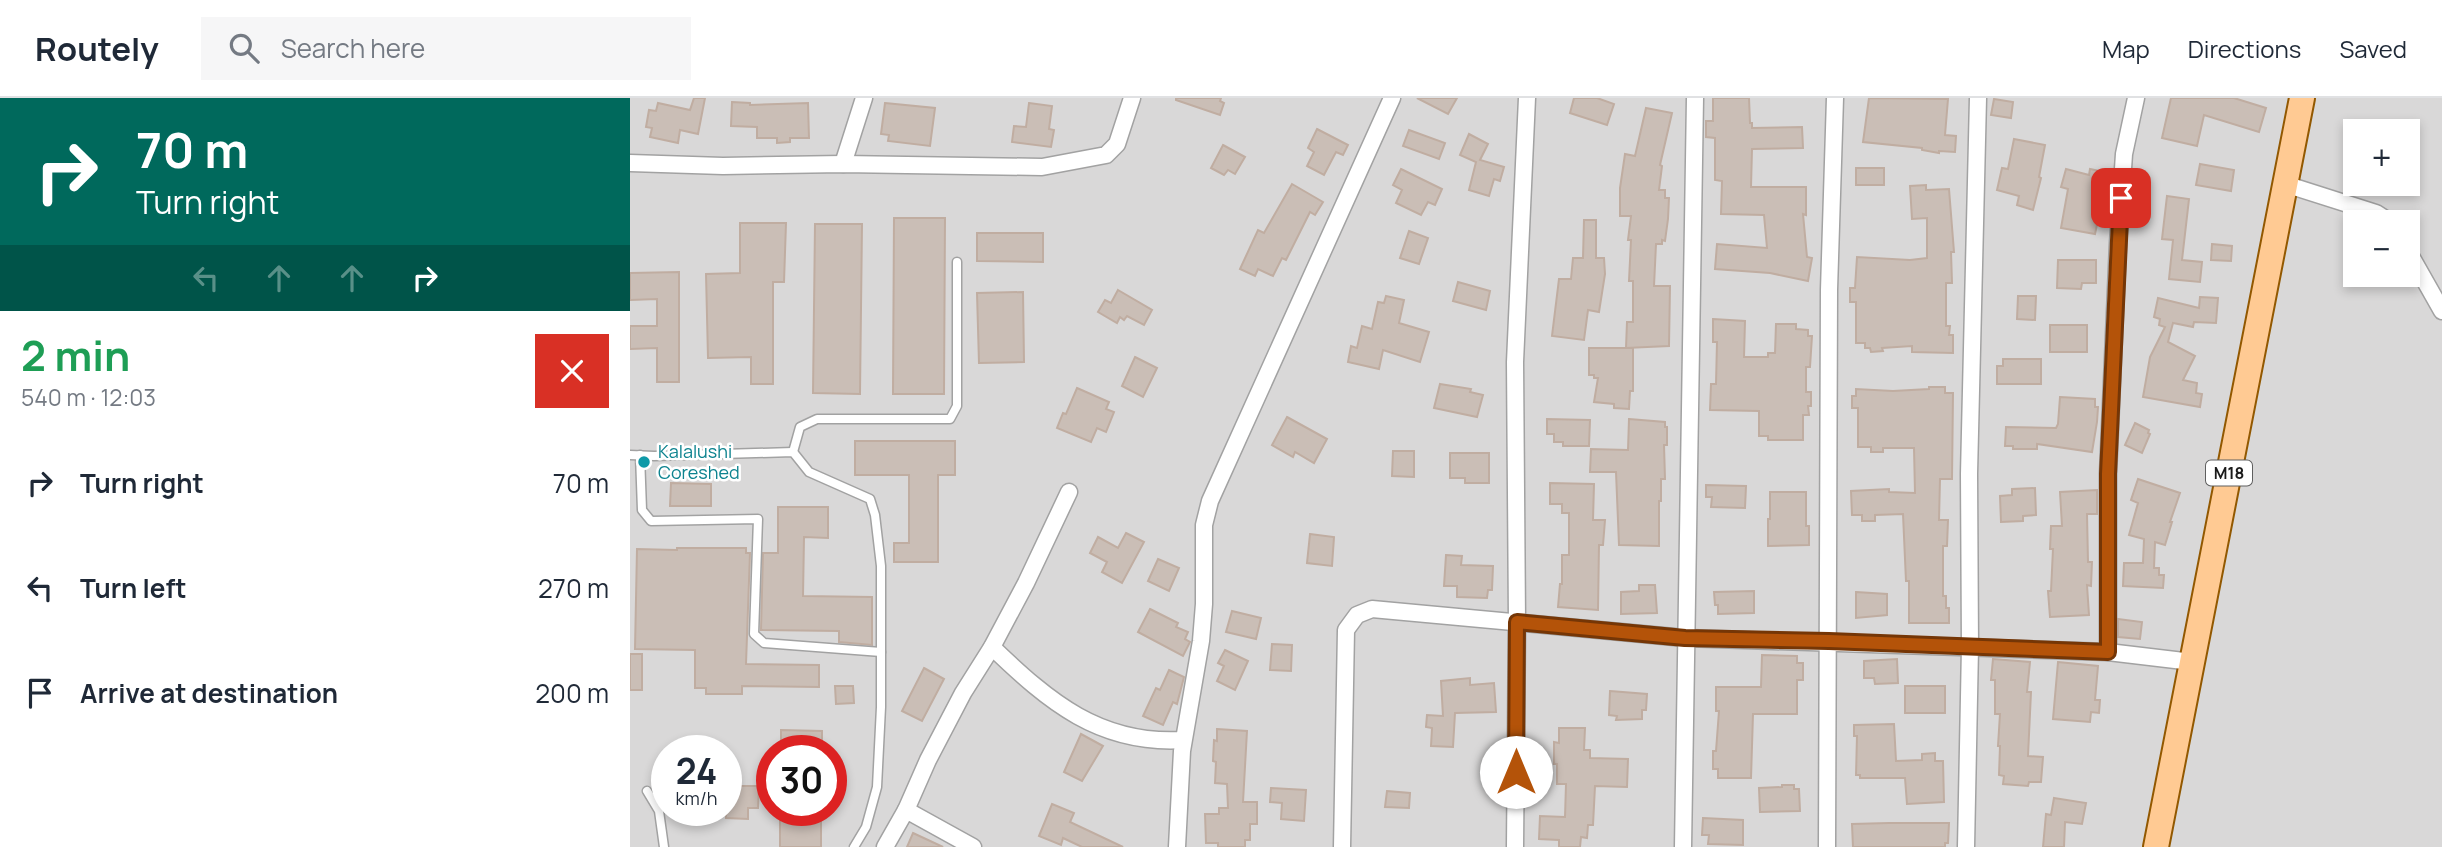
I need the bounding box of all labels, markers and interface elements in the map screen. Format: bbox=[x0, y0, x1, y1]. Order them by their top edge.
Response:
search box bbox=[201, 17, 691, 80]
text: Routely bbox=[35, 26, 159, 71]
icon: search bbox=[225, 29, 263, 67]
text: Search here bbox=[281, 30, 425, 66]
text: Map bbox=[2102, 32, 2150, 65]
text: Directions bbox=[2188, 32, 2301, 65]
text: Saved bbox=[2339, 32, 2407, 65]
text: 70 m bbox=[136, 116, 248, 183]
map controls bbox=[2343, 119, 2420, 287]
button: + bbox=[2343, 119, 2420, 196]
icon: right bbox=[21, 126, 112, 217]
pin bbox=[2091, 168, 2151, 228]
icon: arrive bbox=[2102, 179, 2140, 217]
text: Turn right bbox=[136, 180, 279, 224]
button: − bbox=[2343, 210, 2420, 287]
icon: left bbox=[187, 259, 225, 297]
icon: ahead bbox=[260, 259, 298, 297]
icon: ahead bbox=[333, 259, 371, 297]
icon: right bbox=[406, 259, 444, 297]
text: 2 min bbox=[21, 326, 130, 384]
button: close bbox=[535, 334, 609, 408]
text: 540 m · 12:03 bbox=[21, 381, 156, 413]
place label: Kalalushi Coreshed bbox=[658, 439, 740, 484]
marker: Kalalushi Coreshed bbox=[636, 454, 652, 470]
road number: M18 bbox=[2206, 460, 2252, 486]
icon: right bbox=[21, 464, 59, 502]
text: Turn right bbox=[80, 465, 204, 501]
text: 70 m bbox=[553, 465, 609, 501]
icon: left bbox=[21, 569, 59, 607]
text: Turn left bbox=[80, 570, 187, 606]
text: 270 m bbox=[538, 570, 609, 606]
icon: arrive bbox=[21, 674, 59, 712]
text: Arrive at destination bbox=[80, 675, 338, 711]
text: 200 m bbox=[535, 675, 609, 711]
speed limit sign: 30 bbox=[756, 735, 847, 826]
position arrow bbox=[1479, 735, 1553, 809]
text: 24 bbox=[676, 747, 717, 795]
text: km/h bbox=[676, 786, 717, 810]

